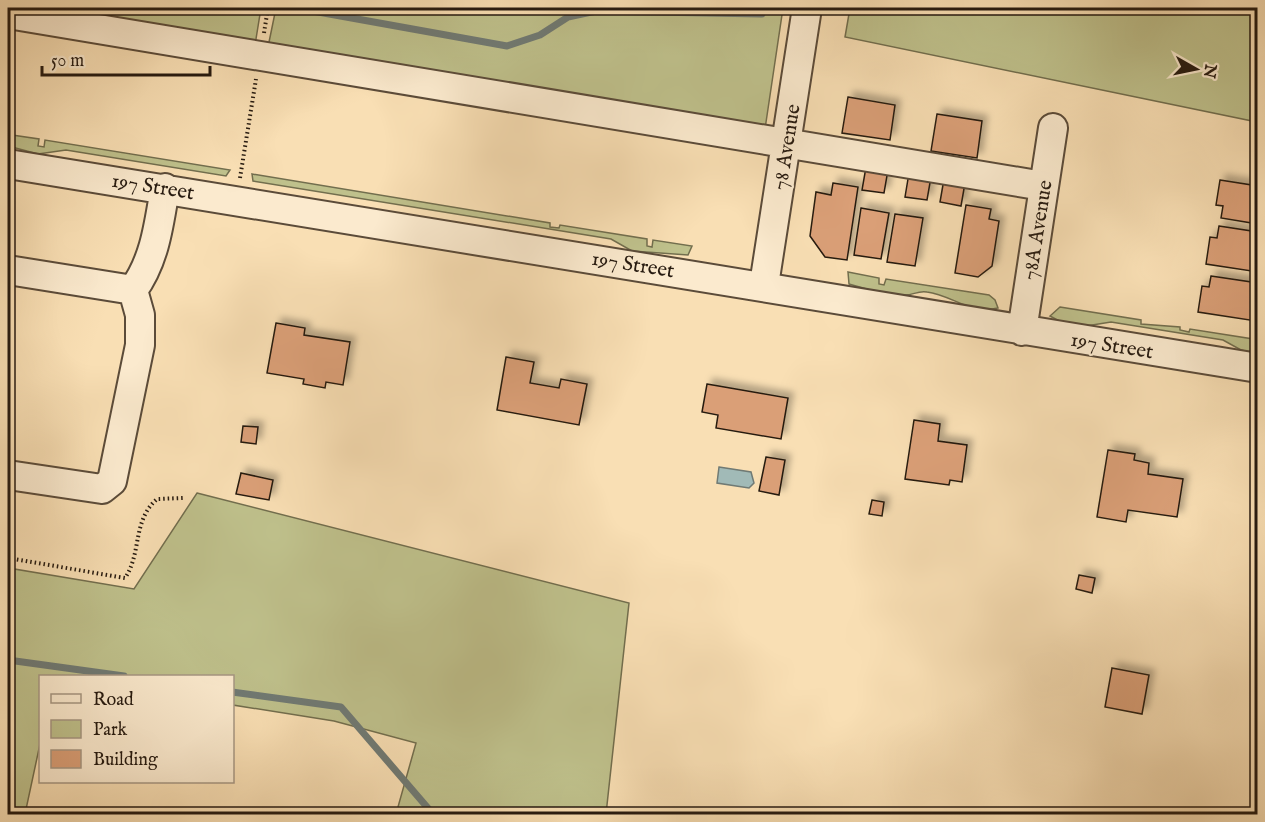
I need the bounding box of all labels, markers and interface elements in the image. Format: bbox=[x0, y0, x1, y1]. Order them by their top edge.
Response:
scale bar bbox=[42, 39, 210, 77]
north arrow bbox=[1166, 39, 1226, 99]
text: 50 m bbox=[51, 50, 84, 73]
text: N bbox=[1198, 62, 1220, 80]
street label: 78 Avenue bbox=[767, 102, 808, 192]
street label: 197 Street bbox=[109, 168, 196, 207]
street label: 78A Avenue bbox=[1017, 178, 1060, 282]
street label: 197 Street bbox=[589, 246, 676, 285]
street label: 197 Street bbox=[1068, 327, 1155, 366]
legend bbox=[39, 675, 234, 783]
text: Road bbox=[93, 689, 134, 712]
text: Park bbox=[93, 719, 128, 742]
text: Building bbox=[93, 749, 158, 772]

